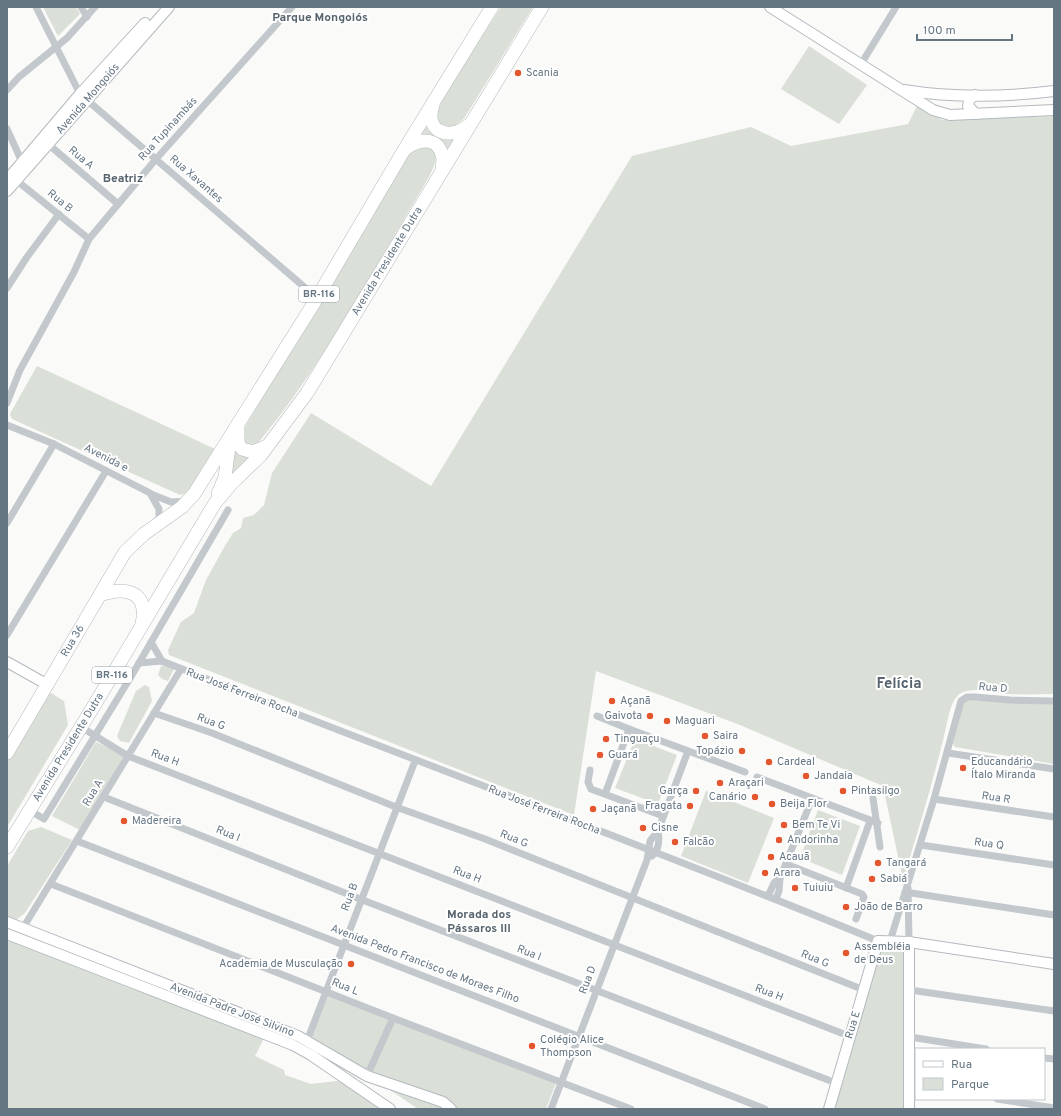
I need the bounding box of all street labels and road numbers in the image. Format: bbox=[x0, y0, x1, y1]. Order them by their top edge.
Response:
street label: Avenida Mongoiós bbox=[53, 61, 123, 137]
street label: Rua Tupinambás bbox=[136, 94, 200, 164]
street label: Rua A bbox=[65, 143, 97, 173]
street label: Rua Xavantes bbox=[166, 152, 226, 206]
street label: Rua B bbox=[44, 186, 76, 216]
street label: Avenida Presidente Dutra bbox=[349, 204, 426, 318]
road number: BR-116 bbox=[299, 286, 339, 302]
street label: Avenida e bbox=[81, 441, 131, 475]
street label: Rua 36 bbox=[58, 622, 88, 660]
street label: Rua José Ferreira Rocha bbox=[184, 665, 300, 721]
road number: BR-116 bbox=[92, 667, 132, 683]
street label: Rua D bbox=[978, 680, 1008, 696]
street label: Avenida Presidente Dutra bbox=[30, 690, 107, 804]
street label: Rua G bbox=[195, 710, 227, 734]
street label: Rua H bbox=[149, 746, 181, 770]
street label: Rua A bbox=[80, 777, 106, 809]
street label: Rua José Ferreira Rocha bbox=[486, 782, 602, 838]
street label: Rua R bbox=[981, 789, 1011, 807]
street label: Rua I bbox=[214, 823, 242, 845]
street label: Rua G bbox=[498, 827, 530, 851]
street label: Rua Q bbox=[973, 835, 1005, 853]
street label: Rua H bbox=[451, 863, 483, 887]
street label: Rua B bbox=[338, 881, 362, 913]
street label: Avenida Pedro Francisco de Moraes Filho bbox=[329, 921, 521, 1007]
street label: Rua I bbox=[515, 942, 543, 964]
street label: Rua G bbox=[799, 947, 831, 971]
street label: Rua D bbox=[576, 964, 600, 996]
street label: Rua L bbox=[329, 975, 361, 999]
street label: Avenida Padre José Silvino bbox=[168, 980, 296, 1040]
street label: Rua H bbox=[753, 981, 785, 1005]
street label: Rua E bbox=[842, 1009, 864, 1041]

